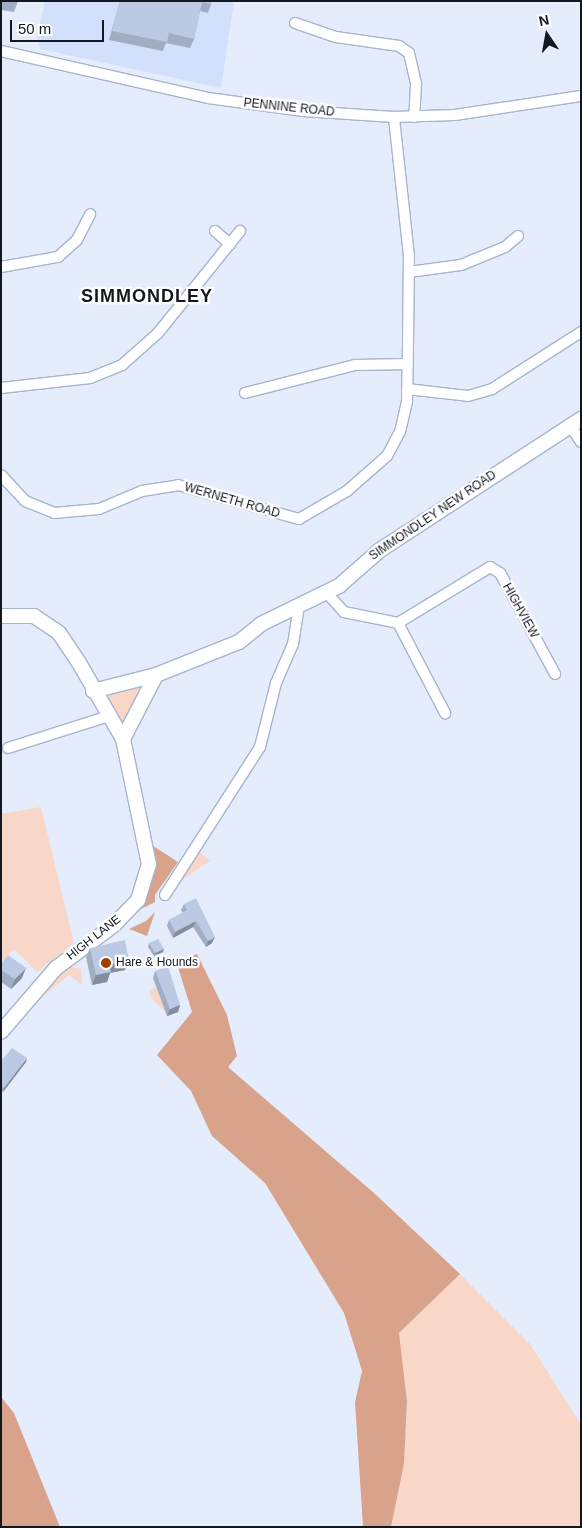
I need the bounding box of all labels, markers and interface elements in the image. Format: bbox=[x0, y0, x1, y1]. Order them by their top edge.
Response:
scale bar bbox=[12, 10, 106, 42]
north arrow bbox=[522, 10, 572, 60]
text: N bbox=[537, 11, 550, 29]
text: 50 m bbox=[18, 20, 51, 37]
street label: PENNINE ROAD bbox=[243, 96, 335, 120]
district label: SIMMONDLEY bbox=[80, 285, 214, 307]
street label: SIMMONDLEY NEW ROAD bbox=[367, 468, 499, 564]
street label: WERNETH ROAD bbox=[183, 480, 281, 522]
street label: HIGHVIEW bbox=[499, 581, 541, 641]
street label: HIGH LANE bbox=[64, 912, 124, 964]
place label: Hare & Hounds bbox=[116, 956, 198, 970]
marker: Hare & Hounds bbox=[100, 957, 112, 969]

